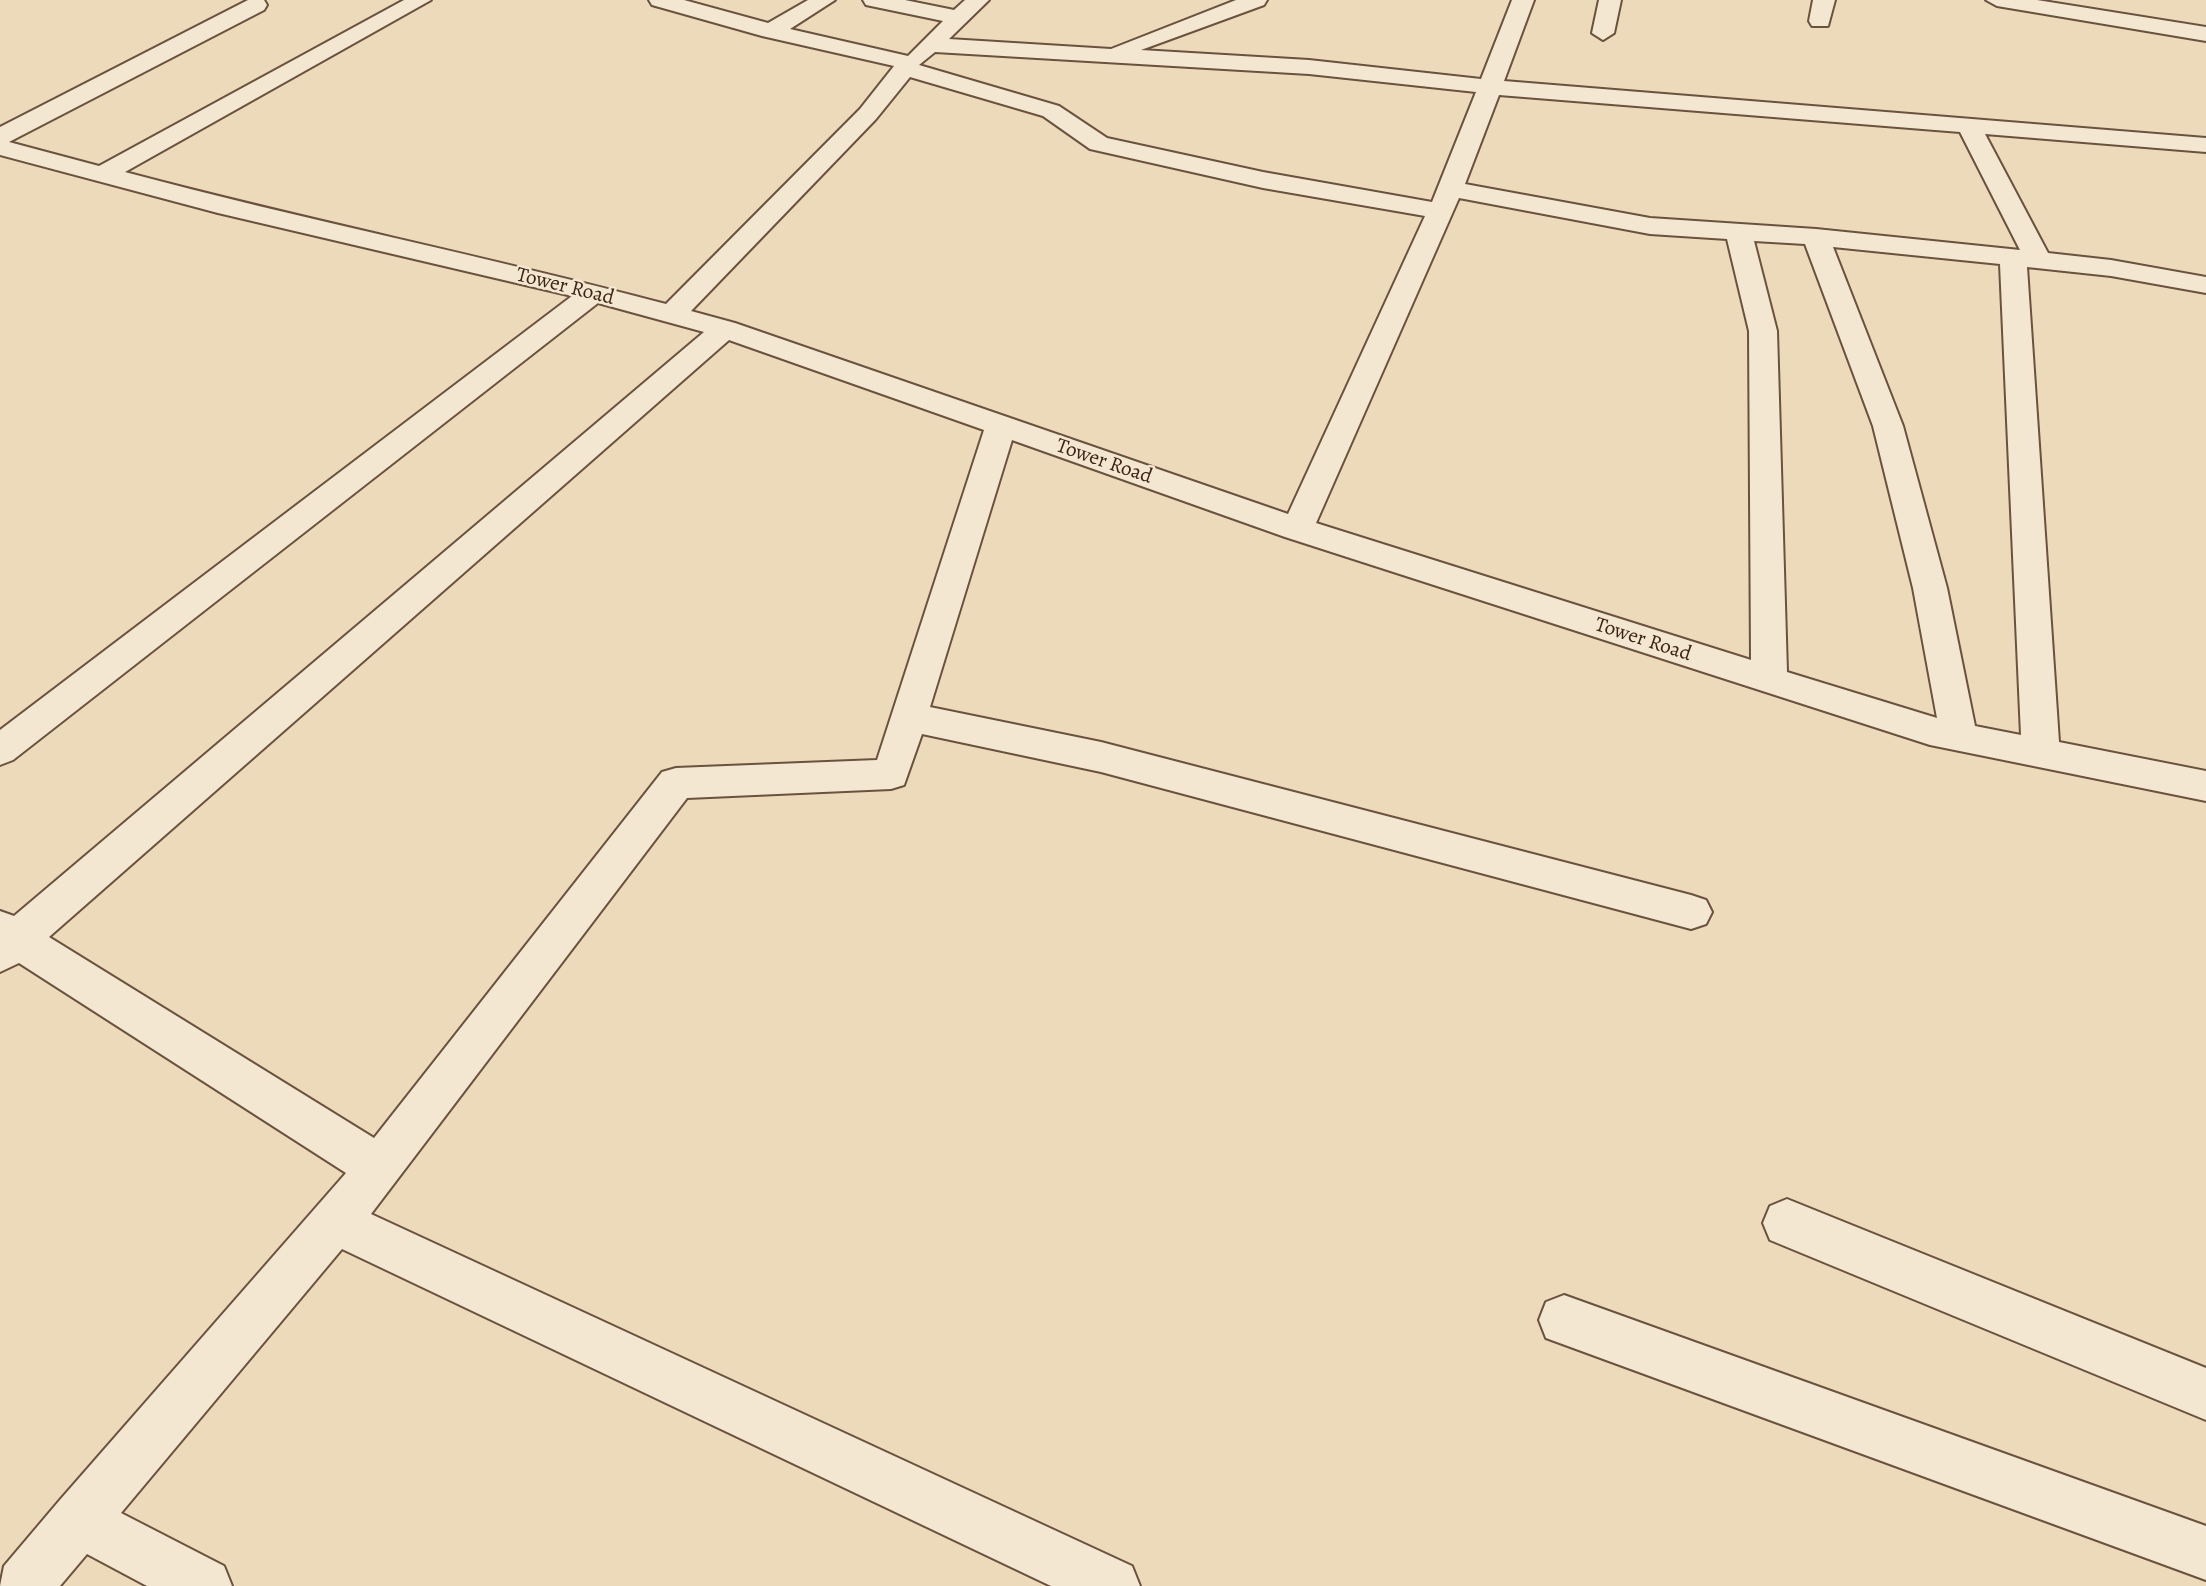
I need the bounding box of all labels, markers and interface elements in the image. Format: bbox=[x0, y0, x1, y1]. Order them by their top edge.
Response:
street label: Tower Road bbox=[513, 263, 617, 311]
street label: Tower Road bbox=[1053, 434, 1155, 490]
street label: Tower Road bbox=[1591, 613, 1695, 667]

